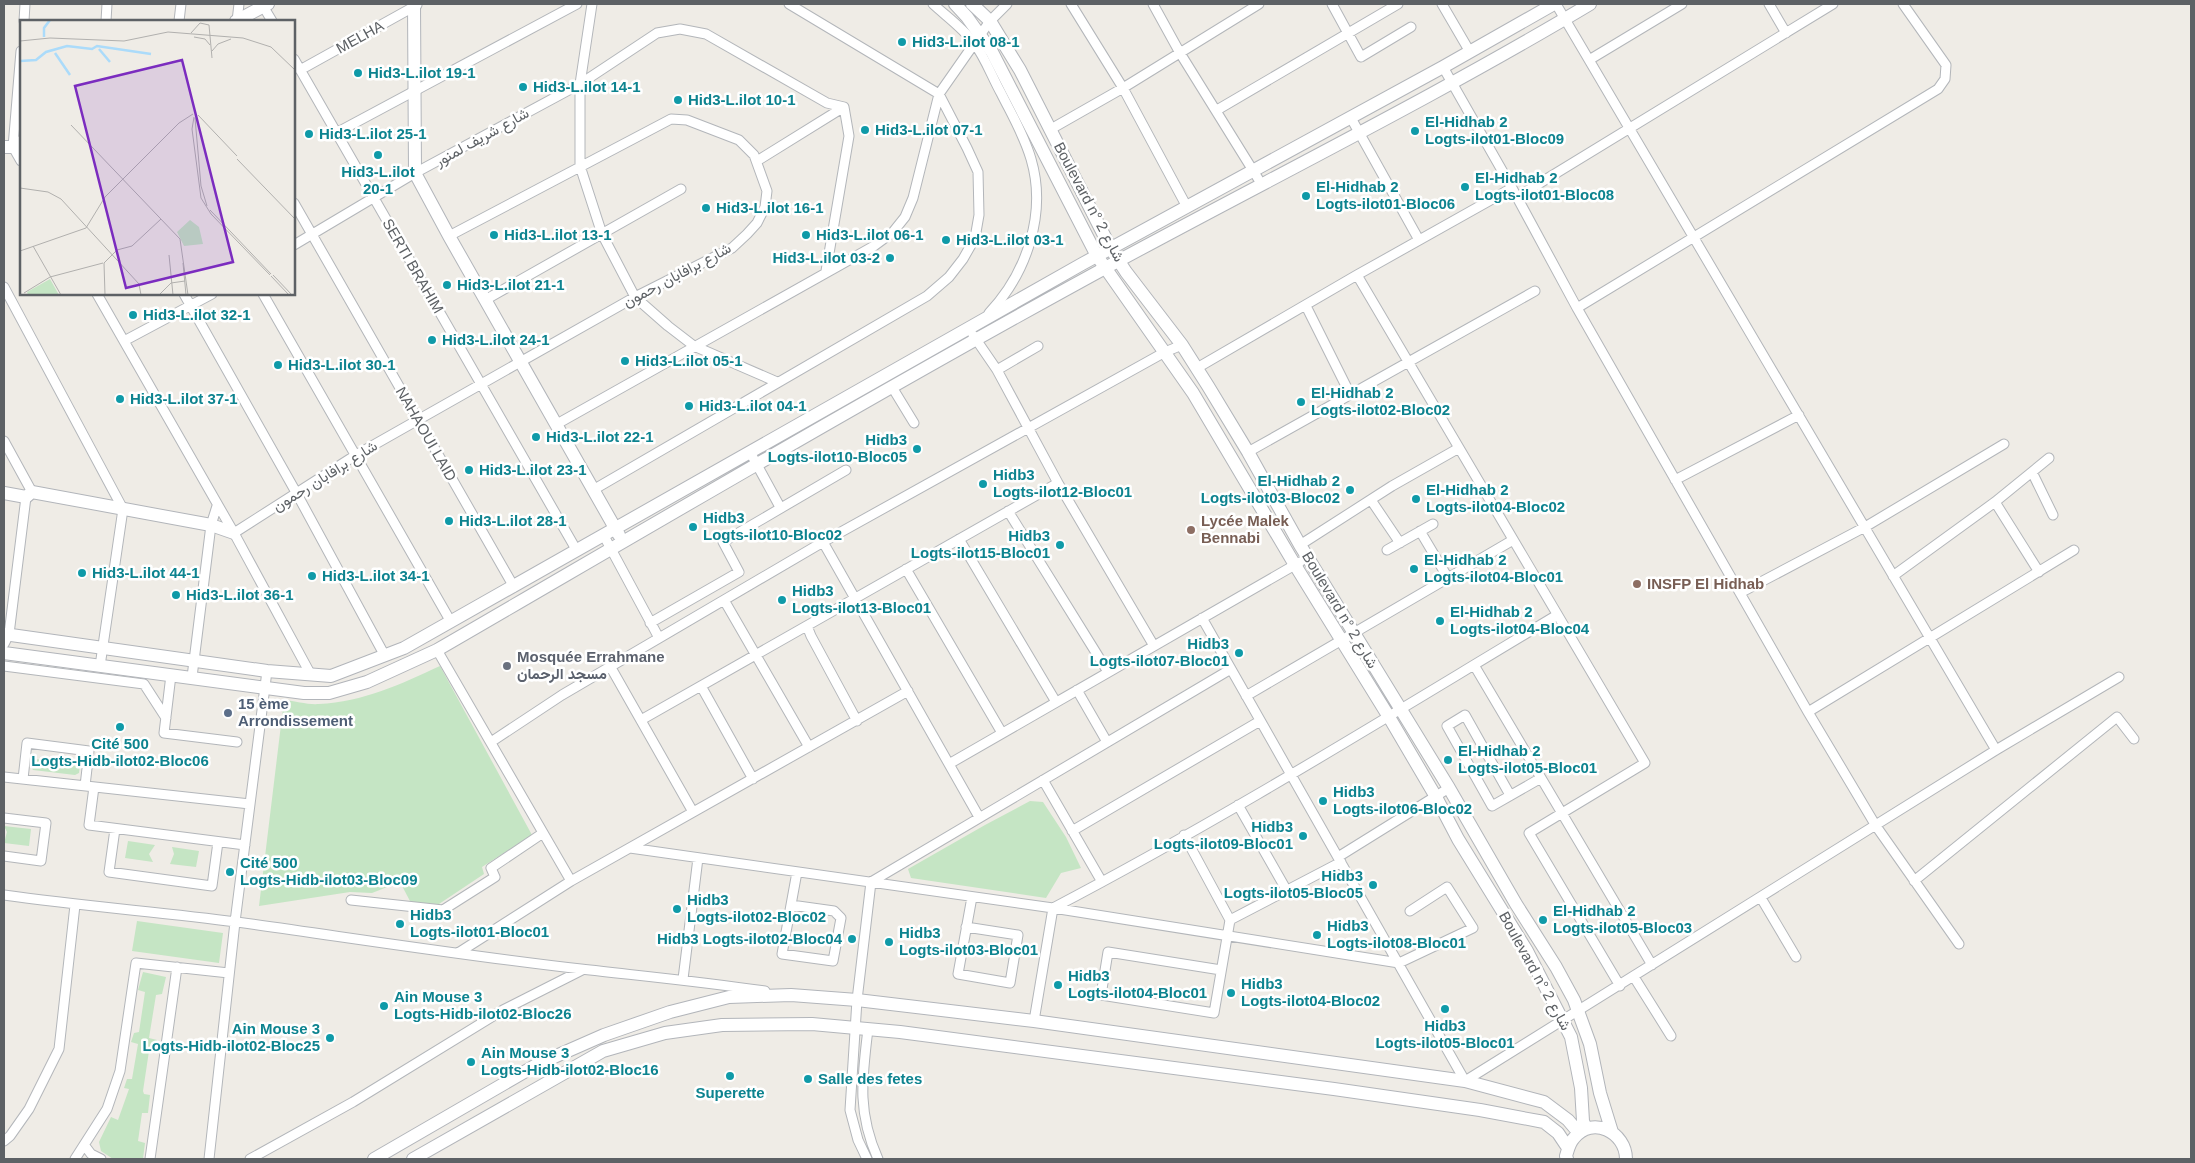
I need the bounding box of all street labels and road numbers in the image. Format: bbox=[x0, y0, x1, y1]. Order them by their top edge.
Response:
street label: MELHA bbox=[333, 17, 386, 57]
street label: شارع شريف لمنور bbox=[431, 104, 533, 172]
street label: Boulevard n° شارع 2 bbox=[1048, 139, 1128, 266]
street label: SERTI BRAHIM bbox=[379, 215, 447, 316]
street label: شارع برافابان رحمون bbox=[620, 239, 735, 313]
street label: NAHAOUI LAID bbox=[393, 384, 460, 484]
street label: شارع برافابان رحمون bbox=[269, 437, 382, 517]
street label: Boulevard n° شارع 2 bbox=[1296, 548, 1382, 673]
street label: Boulevard n° شارع 2 bbox=[1493, 909, 1575, 1035]

